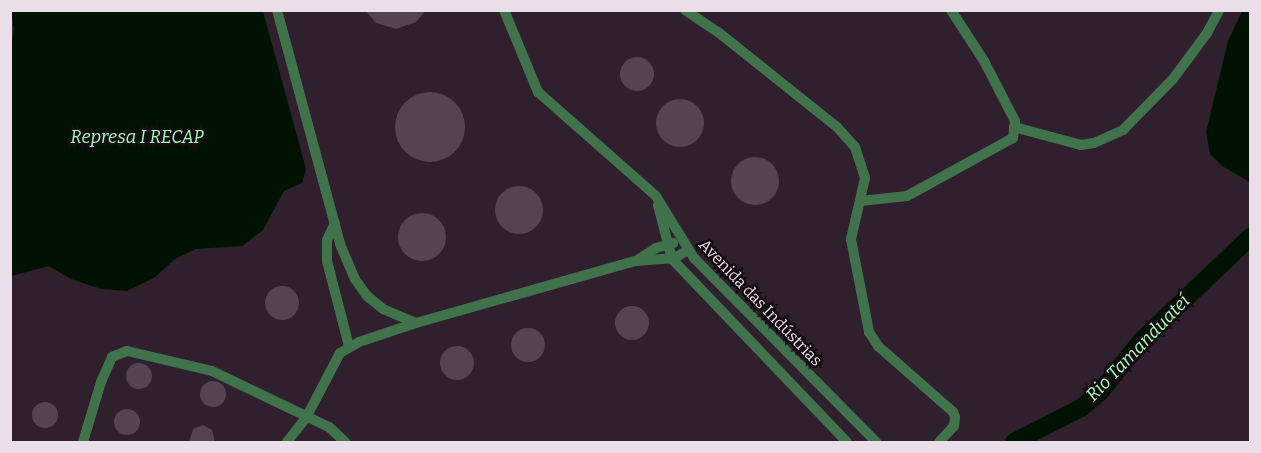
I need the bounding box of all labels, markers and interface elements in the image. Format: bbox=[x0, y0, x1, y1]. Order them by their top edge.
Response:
water label: Represa I RECAP bbox=[70, 126, 204, 148]
street label: Avenida das Indústrias bbox=[694, 236, 826, 370]
water label: Rio Tamanduateí bbox=[1082, 290, 1194, 406]

